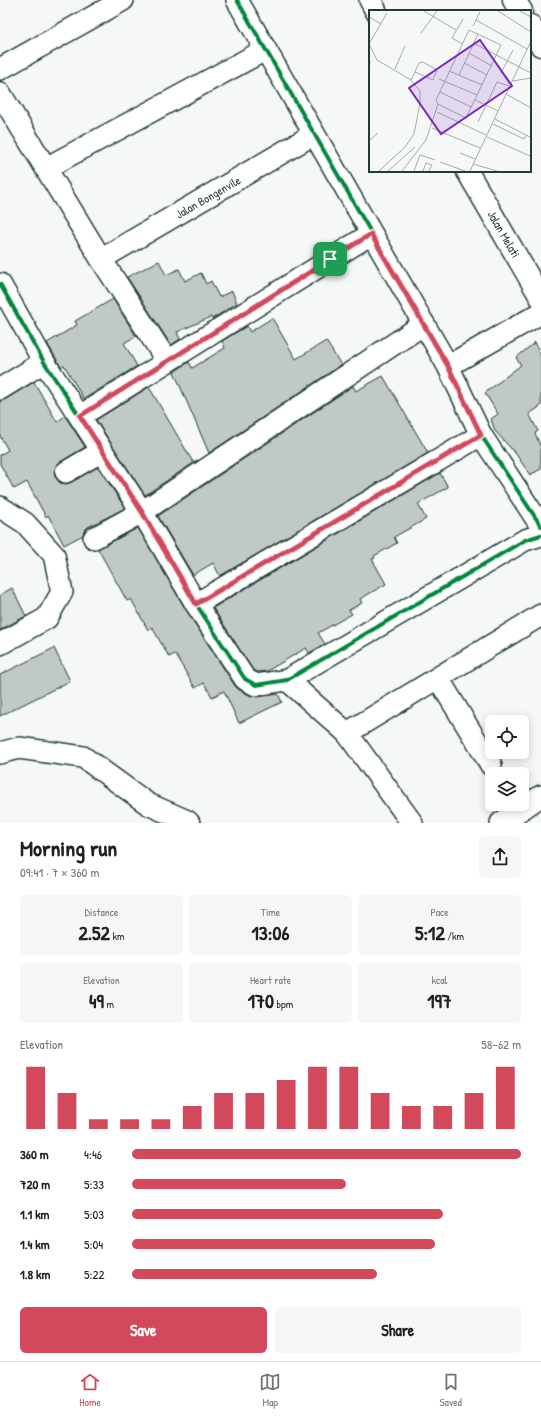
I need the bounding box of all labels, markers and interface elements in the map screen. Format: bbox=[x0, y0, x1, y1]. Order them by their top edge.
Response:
inset map bbox=[369, 10, 531, 172]
street label: Jalan Bongenvile bbox=[172, 171, 244, 223]
street label: Jalan Melati bbox=[484, 207, 524, 261]
pin bbox=[313, 242, 347, 276]
icon: arrive bbox=[319, 248, 341, 270]
map controls bbox=[485, 715, 529, 811]
button: locate bbox=[485, 715, 529, 759]
button: layers bbox=[485, 767, 529, 811]
text: Morning run bbox=[20, 833, 117, 863]
button: share bbox=[479, 836, 521, 878]
text: 09:41 · 7 × 360 m bbox=[20, 863, 99, 881]
text: Distance bbox=[85, 905, 118, 919]
text: Time bbox=[261, 905, 280, 919]
text: Pace bbox=[430, 905, 449, 919]
text: 2.52 bbox=[78, 919, 110, 946]
text: 13:06 bbox=[252, 919, 289, 946]
text: 5:12 bbox=[415, 919, 445, 946]
text: km bbox=[110, 929, 125, 943]
text: /km bbox=[445, 929, 464, 943]
text: Elevation bbox=[83, 973, 120, 987]
text: Heart rate bbox=[250, 973, 291, 987]
text: kcal bbox=[431, 973, 448, 987]
text: 49 bbox=[89, 987, 104, 1014]
text: 170 bbox=[248, 987, 274, 1014]
text: 197 bbox=[427, 987, 452, 1014]
text: m bbox=[104, 997, 114, 1011]
text: bpm bbox=[274, 997, 293, 1011]
text: Elevation bbox=[20, 1035, 63, 1053]
text: 58–62 m bbox=[481, 1035, 521, 1053]
text: 360 m bbox=[20, 1145, 49, 1163]
text: 4:46 bbox=[84, 1145, 102, 1163]
text: 720 m bbox=[20, 1175, 50, 1193]
text: 5:33 bbox=[84, 1175, 104, 1193]
text: 1.1 km bbox=[20, 1205, 49, 1223]
text: 5:03 bbox=[84, 1205, 104, 1223]
text: 1.4 km bbox=[20, 1235, 50, 1253]
text: 5:04 bbox=[84, 1235, 103, 1253]
text: 1.8 km bbox=[20, 1265, 50, 1283]
text: 5:22 bbox=[84, 1265, 105, 1283]
button: Save bbox=[20, 1307, 267, 1353]
button: Share bbox=[275, 1307, 521, 1353]
tab: Home bbox=[79, 1371, 101, 1409]
tab: Map bbox=[259, 1371, 281, 1409]
tab: Saved bbox=[439, 1371, 462, 1409]

